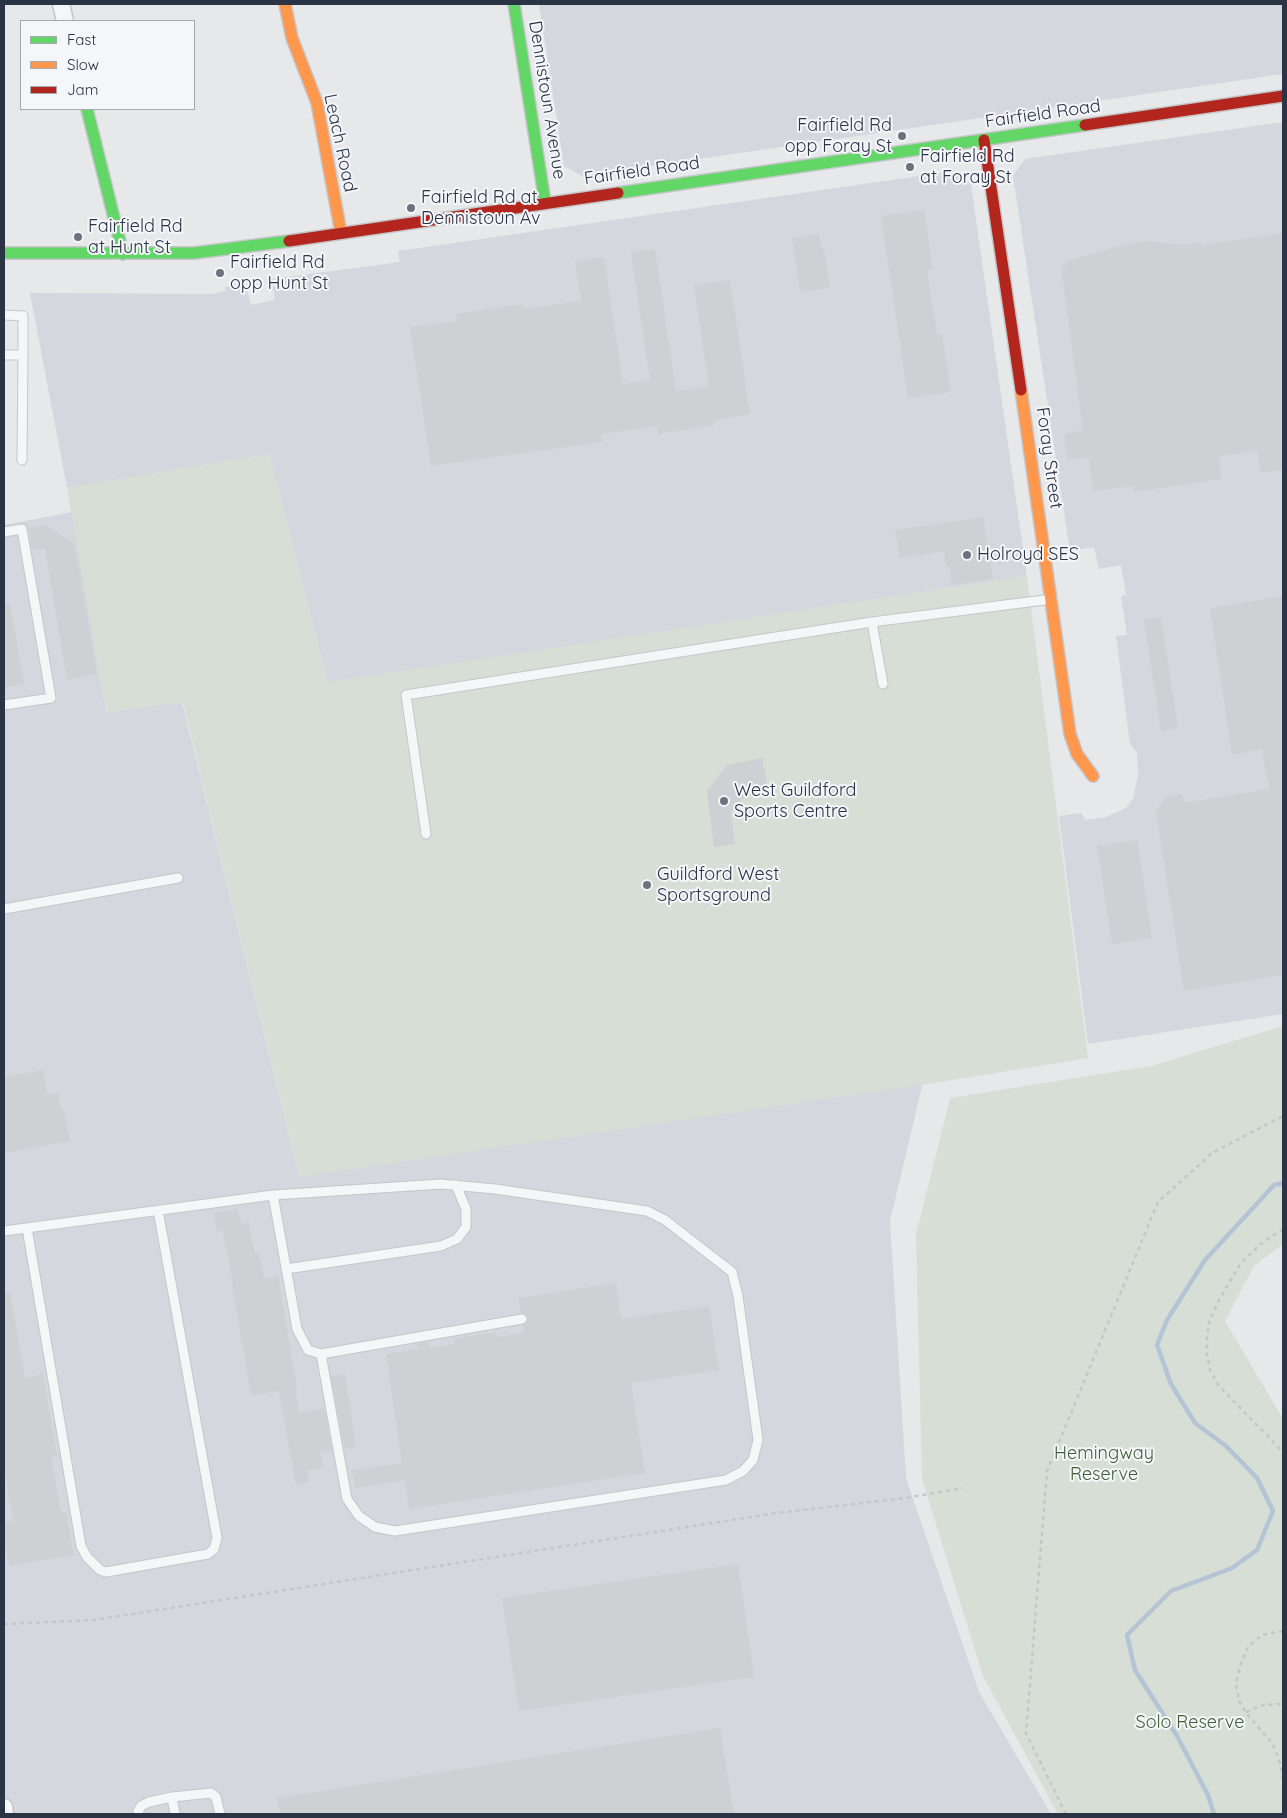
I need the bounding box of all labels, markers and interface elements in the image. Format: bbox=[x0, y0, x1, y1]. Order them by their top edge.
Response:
street label: Dennistoun Avenue bbox=[524, 19, 570, 181]
legend bbox=[20, 20, 195, 110]
text: Fast bbox=[67, 30, 96, 49]
text: Slow bbox=[67, 55, 99, 74]
text: Jam bbox=[67, 80, 98, 99]
street label: Leach Road bbox=[319, 92, 361, 194]
street label: Fairfield Road bbox=[984, 95, 1102, 133]
place label: Fairfield Rd opp Foray St bbox=[785, 115, 892, 158]
marker: Fairfield Rd opp Foray St bbox=[896, 130, 908, 142]
place label: Fairfield Rd at Foray St bbox=[920, 146, 1015, 188]
street label: Fairfield Road bbox=[583, 152, 701, 190]
marker: Fairfield Rd at Foray St bbox=[904, 161, 916, 173]
place label: Fairfield Rd at Dennistoun Av bbox=[421, 187, 540, 230]
marker: Fairfield Rd at Dennistoun Av bbox=[405, 202, 417, 214]
place label: Fairfield Rd at Hunt St bbox=[88, 216, 183, 258]
marker: Fairfield Rd at Hunt St bbox=[72, 231, 84, 243]
place label: Fairfield Rd opp Hunt St bbox=[230, 252, 328, 294]
marker: Fairfield Rd opp Hunt St bbox=[214, 267, 226, 279]
street label: Foray Street bbox=[1031, 406, 1067, 510]
place label: Holroyd SES bbox=[977, 544, 1079, 566]
marker: Holroyd SES bbox=[961, 549, 973, 561]
place label: West Guildford Sports Centre bbox=[734, 780, 856, 822]
marker: West Guildford Sports Centre bbox=[718, 795, 730, 807]
place label: Guildford West Sportsground bbox=[657, 864, 779, 906]
marker: Guildford West Sportsground bbox=[641, 879, 653, 891]
park label: Hemingway Reserve bbox=[1054, 1443, 1154, 1486]
park label: Solo Reserve bbox=[1136, 1712, 1244, 1734]

